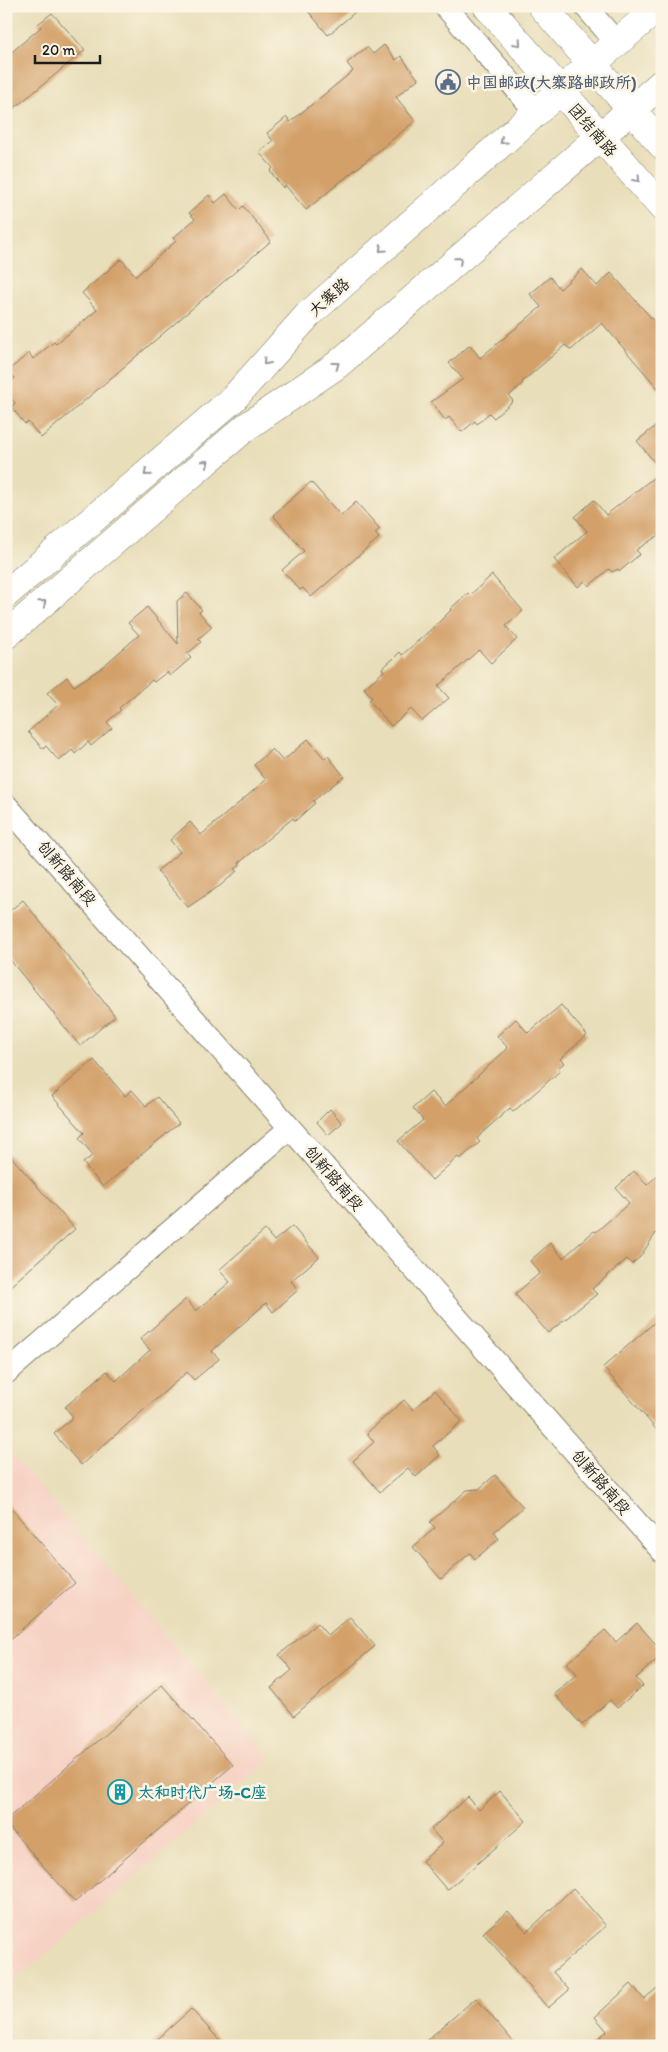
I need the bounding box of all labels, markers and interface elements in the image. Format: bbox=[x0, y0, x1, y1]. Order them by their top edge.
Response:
scale bar bbox=[35, 32, 100, 64]
one-way arrow bbox=[513, 38, 522, 47]
text: 20 m bbox=[42, 41, 76, 59]
public building icon: 中国邮政(大寨路邮政所) bbox=[435, 69, 461, 95]
place label: 中国邮政(大寨路邮政所) bbox=[466, 73, 636, 93]
street label: 团结南路 bbox=[565, 100, 621, 160]
one-way arrow bbox=[500, 135, 509, 144]
one-way arrow bbox=[631, 173, 640, 182]
one-way arrow bbox=[379, 243, 388, 252]
one-way arrow bbox=[453, 257, 462, 265]
street label: 大寨路 bbox=[305, 274, 353, 320]
one-way arrow bbox=[263, 357, 272, 366]
one-way arrow bbox=[330, 363, 339, 371]
one-way arrow bbox=[200, 459, 209, 468]
one-way arrow bbox=[144, 467, 153, 476]
one-way arrow bbox=[38, 600, 47, 609]
street label: 创新路南段 bbox=[34, 837, 100, 909]
street label: 创新路南段 bbox=[301, 1142, 367, 1214]
street label: 创新路南段 bbox=[568, 1446, 634, 1518]
building icon: 太和时代广场-C座 bbox=[107, 1779, 133, 1805]
place label: 太和时代广场-C座 bbox=[138, 1783, 267, 1802]

